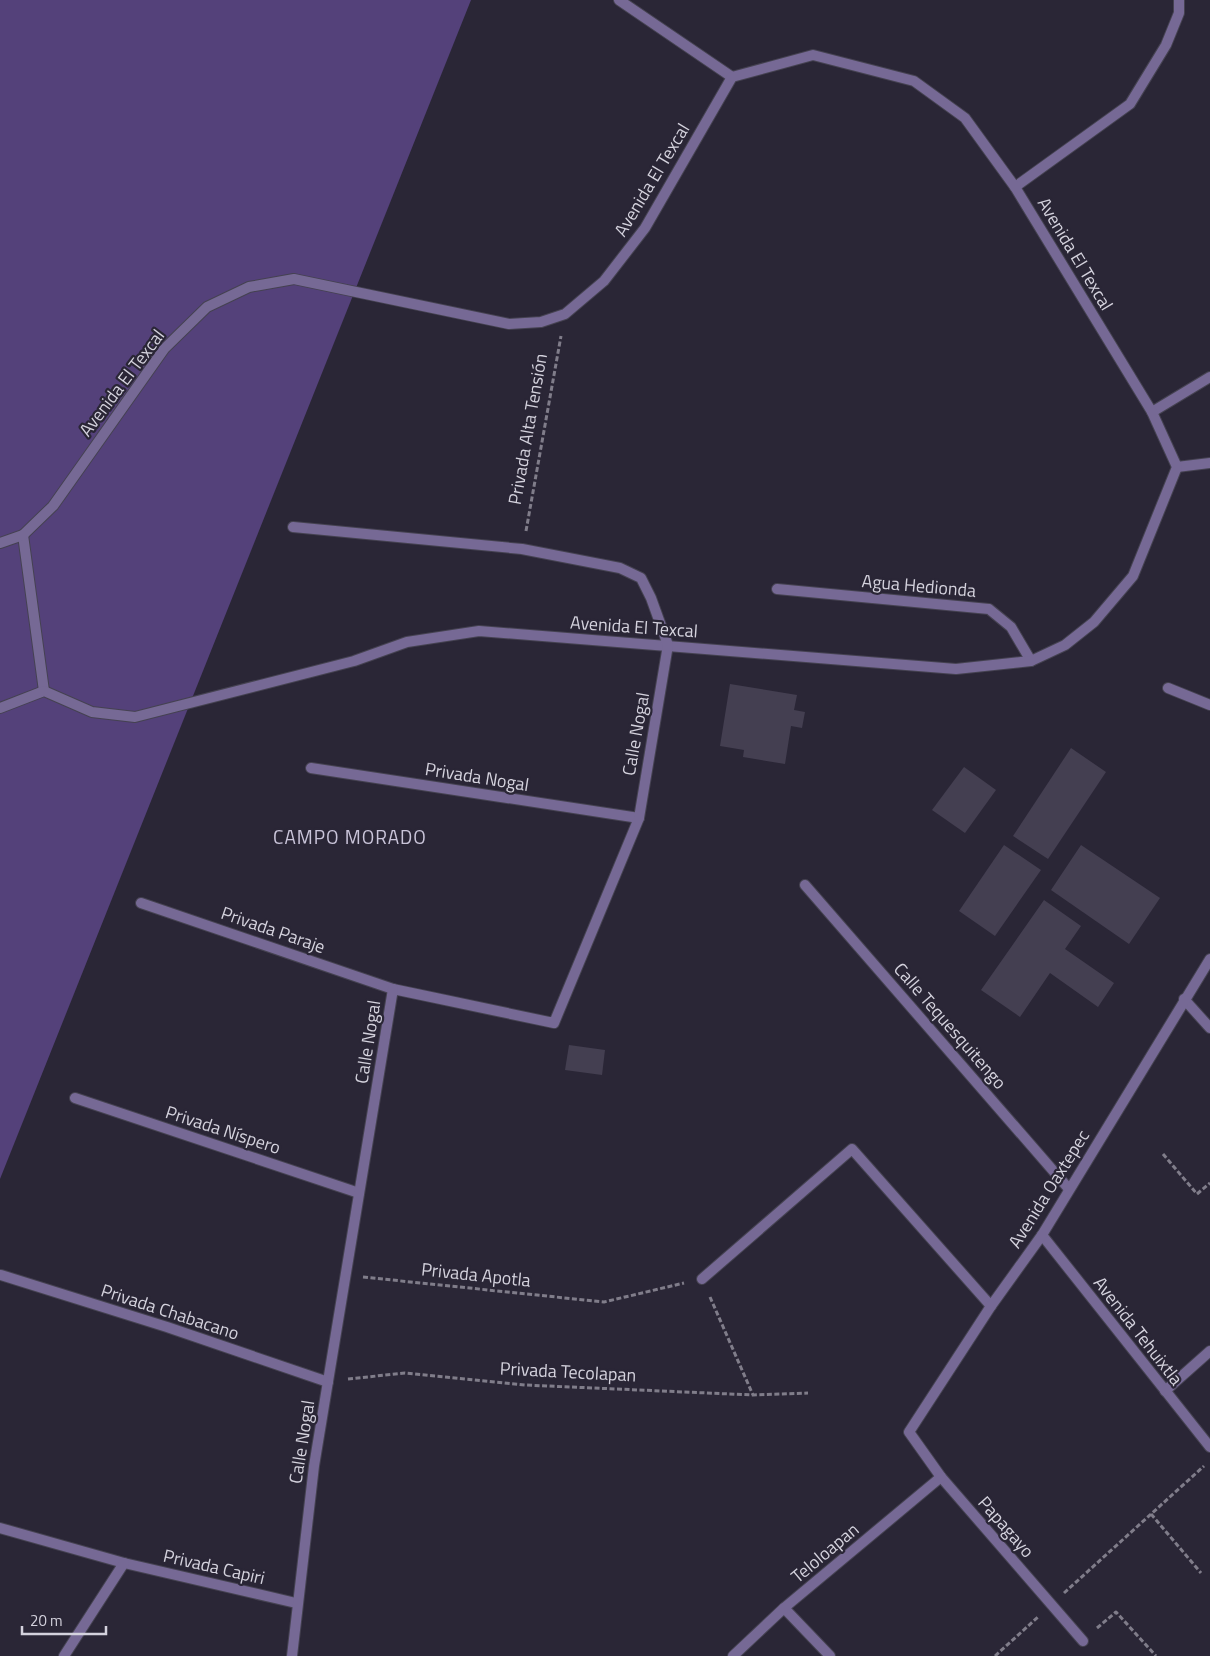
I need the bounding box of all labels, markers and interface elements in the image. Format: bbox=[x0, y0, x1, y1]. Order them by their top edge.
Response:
street label: Avenida El Texcal bbox=[607, 118, 696, 242]
street label: Avenida El Texcal bbox=[1031, 192, 1120, 316]
street label: Avenida El Texcal bbox=[72, 323, 171, 442]
street label: Privada Alta Tensión bbox=[501, 351, 554, 507]
street label: Agua Hedionda bbox=[861, 567, 977, 604]
street label: Avenida El Texcal bbox=[569, 609, 699, 644]
street label: Calle Nogal bbox=[615, 690, 656, 778]
street label: Privada Nogal bbox=[423, 755, 531, 798]
district label: CAMPO MORADO bbox=[273, 822, 427, 851]
street label: Privada Paraje bbox=[217, 899, 329, 960]
street label: Calle Tequesquitengo bbox=[888, 956, 1013, 1095]
street label: Calle Nogal bbox=[348, 998, 387, 1086]
street label: Privada Níspero bbox=[162, 1098, 284, 1161]
street label: Avenida Oaxtepec bbox=[1001, 1124, 1096, 1253]
street label: Privada Apotla bbox=[420, 1255, 532, 1294]
street label: Avenida Tehuixtla bbox=[1087, 1270, 1190, 1391]
street label: Privada Chabacano bbox=[98, 1276, 243, 1347]
street label: Privada Tecolapan bbox=[499, 1354, 637, 1389]
street label: Calle Nogal bbox=[282, 1398, 321, 1486]
street label: Papagayo bbox=[972, 1490, 1041, 1564]
street label: Teloloapan bbox=[785, 1516, 865, 1589]
street label: Privada Capiri bbox=[161, 1542, 267, 1591]
scale bar bbox=[22, 1604, 106, 1636]
text: 20 m bbox=[30, 1609, 63, 1632]

